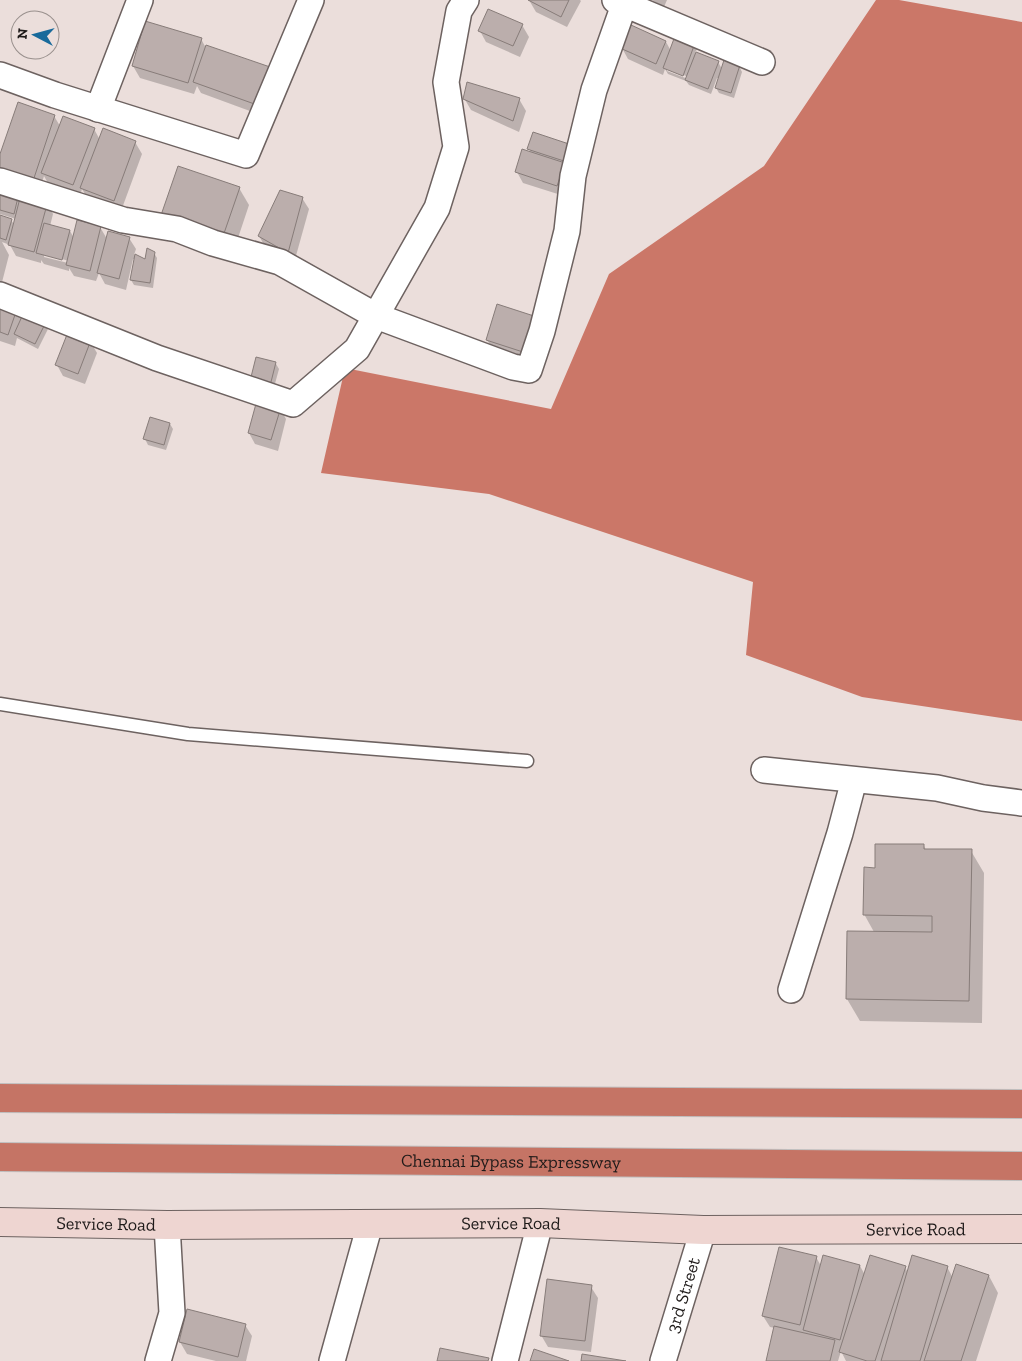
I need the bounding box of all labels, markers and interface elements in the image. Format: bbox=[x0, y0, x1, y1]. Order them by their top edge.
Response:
north arrow bbox=[10, 10, 60, 60]
text: N bbox=[14, 27, 32, 40]
street label: Chennai Bypass Expressway bbox=[401, 1150, 622, 1173]
street label: Service Road bbox=[56, 1212, 156, 1236]
street label: Service Road bbox=[461, 1212, 561, 1235]
street label: Service Road bbox=[866, 1218, 966, 1240]
street label: 3rd Street bbox=[661, 1254, 705, 1335]

